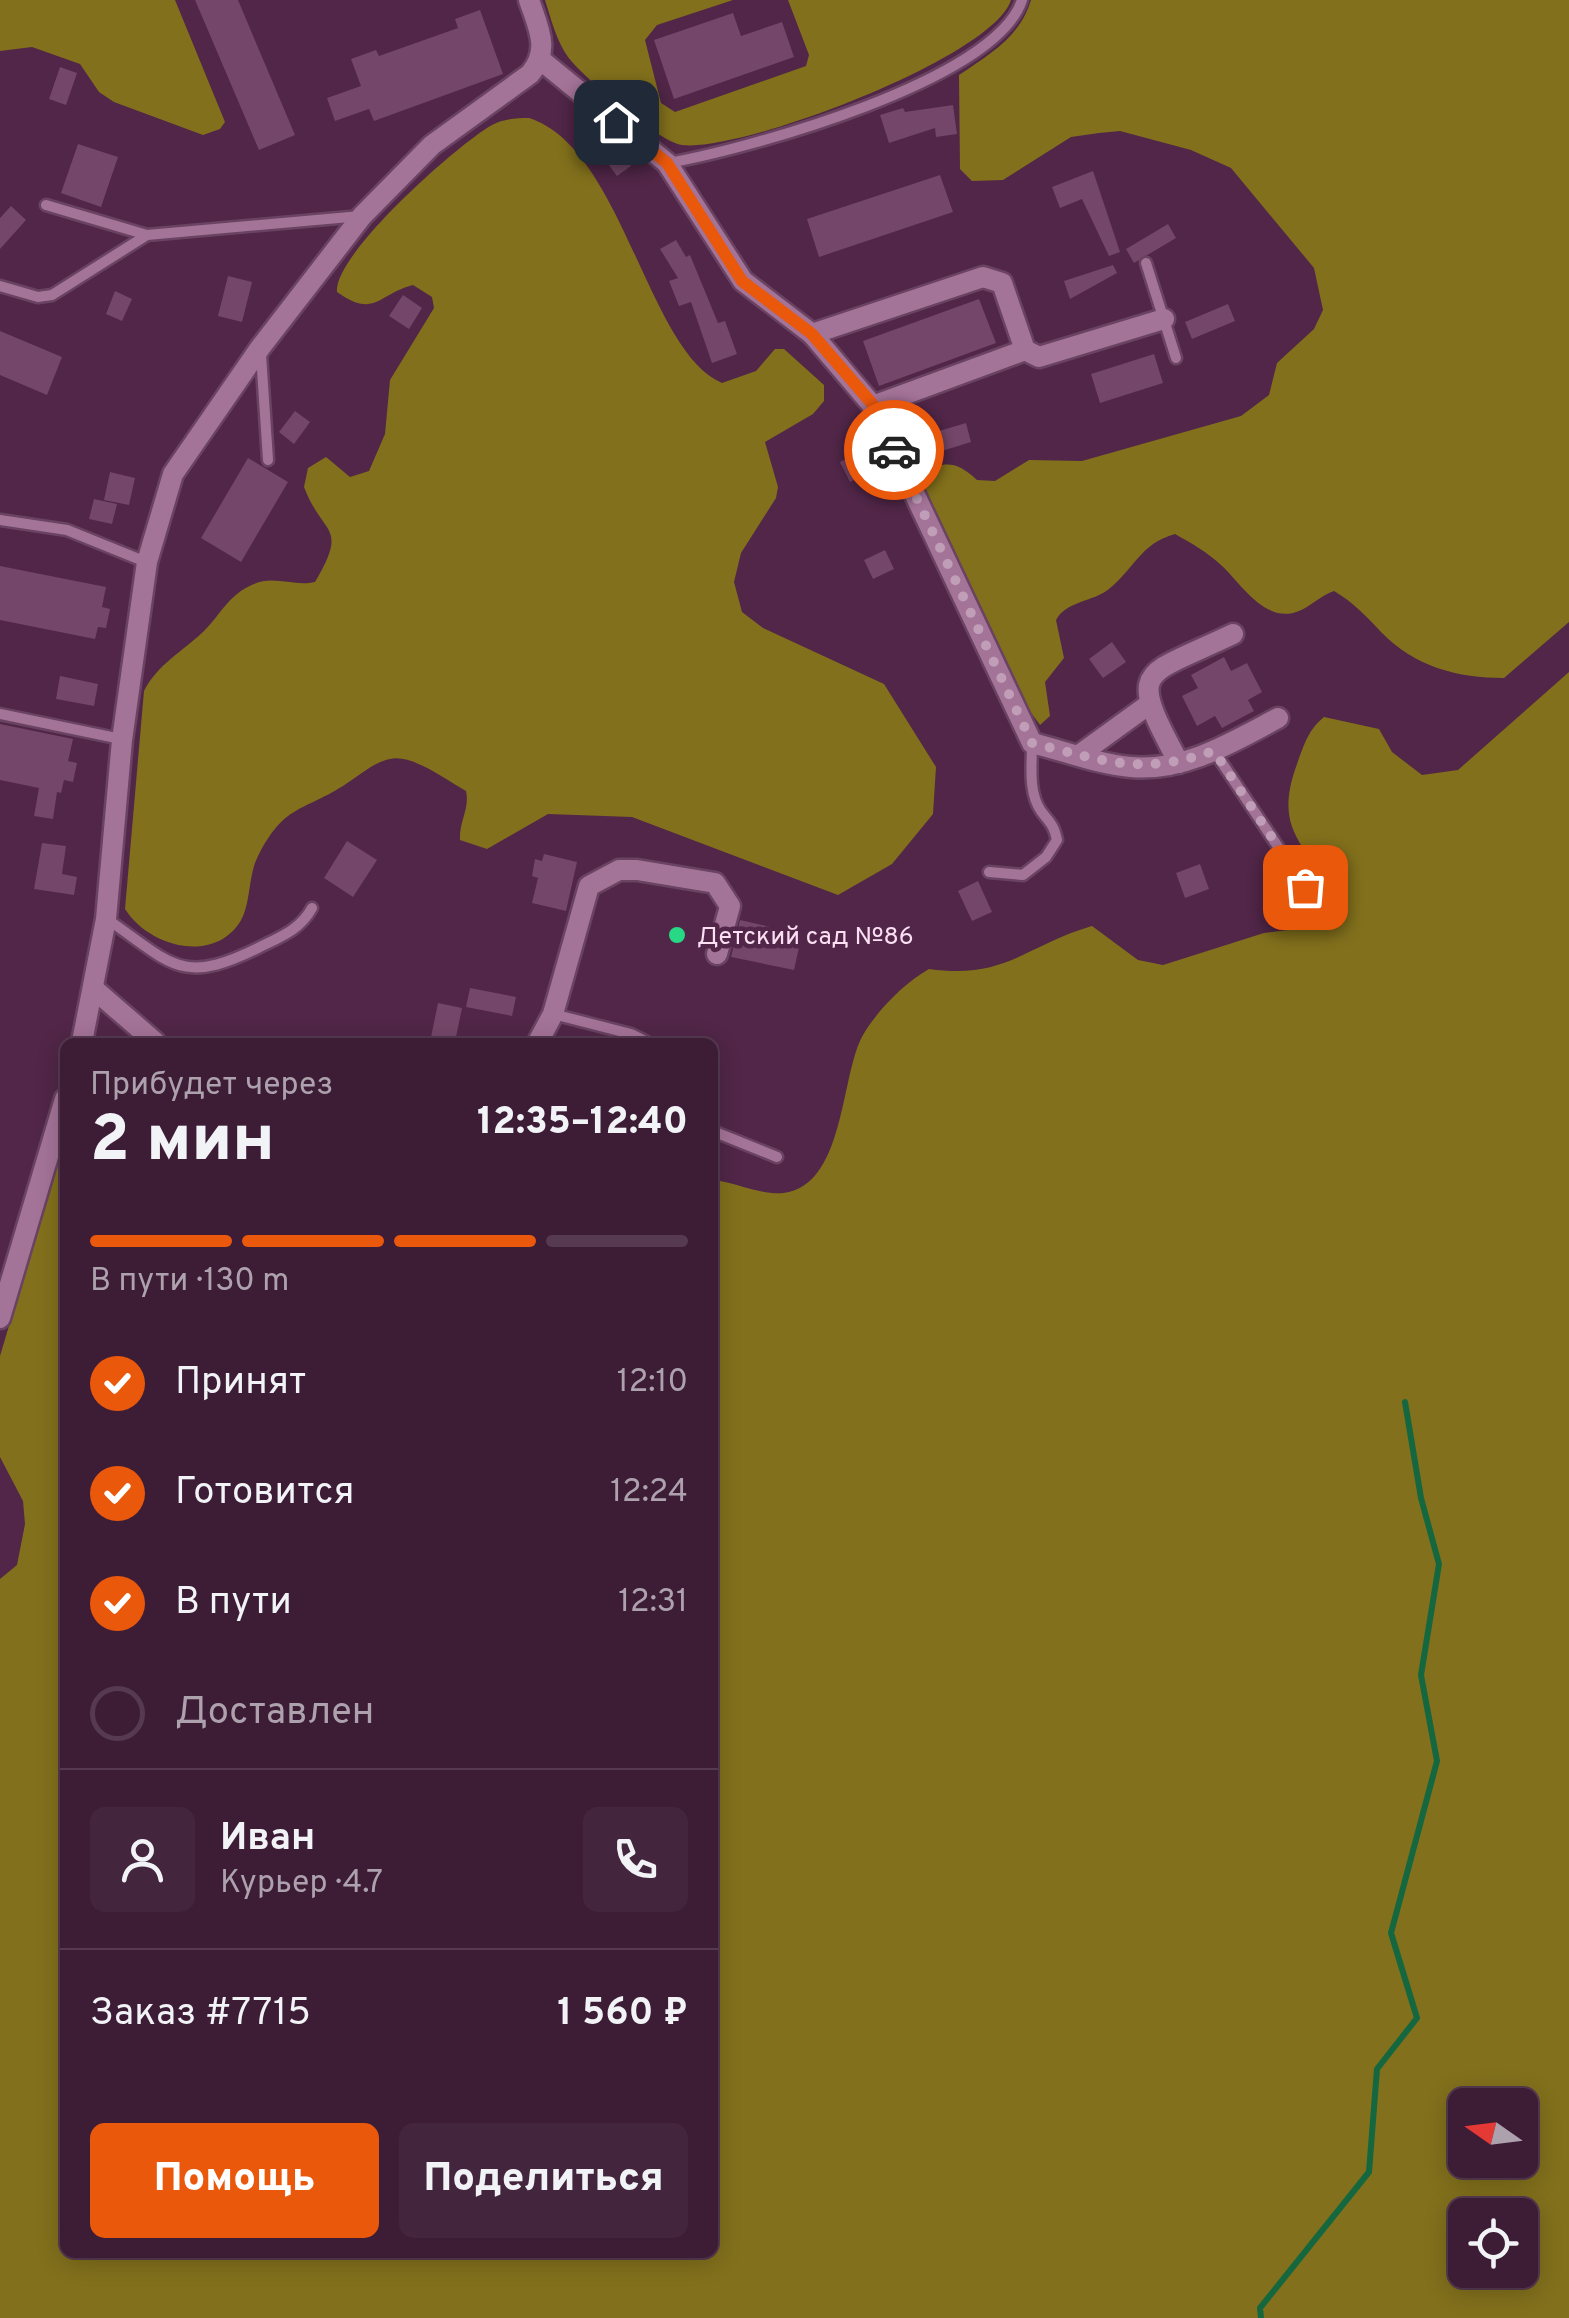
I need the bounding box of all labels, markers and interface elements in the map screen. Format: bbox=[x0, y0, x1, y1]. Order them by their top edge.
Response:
pin bbox=[574, 80, 659, 165]
icon: home bbox=[589, 95, 644, 150]
courier bbox=[844, 400, 944, 500]
icon: car bbox=[867, 423, 922, 478]
pin bbox=[1263, 845, 1348, 930]
icon: bag bbox=[1278, 860, 1333, 915]
place label: Детский сад №86 bbox=[697, 922, 914, 954]
marker: Детский сад №86 bbox=[666, 924, 688, 946]
text: Прибудет через bbox=[90, 1066, 333, 1106]
text: 12:35–12:40 bbox=[477, 1099, 688, 1148]
text: 2 мин bbox=[90, 1102, 275, 1184]
text: В пути · 130 m bbox=[90, 1262, 289, 1302]
icon: check bbox=[90, 1356, 145, 1411]
text: Принят bbox=[175, 1359, 306, 1408]
text: 12:10 bbox=[617, 1363, 688, 1403]
icon: check bbox=[90, 1466, 145, 1521]
text: Готовится bbox=[175, 1469, 354, 1518]
text: 12:24 bbox=[610, 1473, 688, 1513]
icon: check bbox=[90, 1576, 145, 1631]
text: В пути bbox=[175, 1579, 292, 1628]
text: 12:31 bbox=[618, 1583, 688, 1623]
text: Доставлен bbox=[175, 1689, 374, 1738]
button: person bbox=[90, 1807, 195, 1912]
button: phone bbox=[583, 1807, 688, 1912]
text: Иван bbox=[220, 1815, 315, 1864]
text: Курьер · 4.7 bbox=[220, 1864, 383, 1904]
text: Заказ #7715 bbox=[90, 1990, 311, 2039]
text: 1 560 ₽ bbox=[557, 1990, 688, 2039]
north arrow bbox=[1448, 2088, 1538, 2178]
map controls bbox=[1448, 2088, 1538, 2288]
button: Помощь bbox=[90, 2123, 379, 2238]
button: Поделиться bbox=[399, 2123, 688, 2238]
button: locate bbox=[1448, 2198, 1538, 2288]

